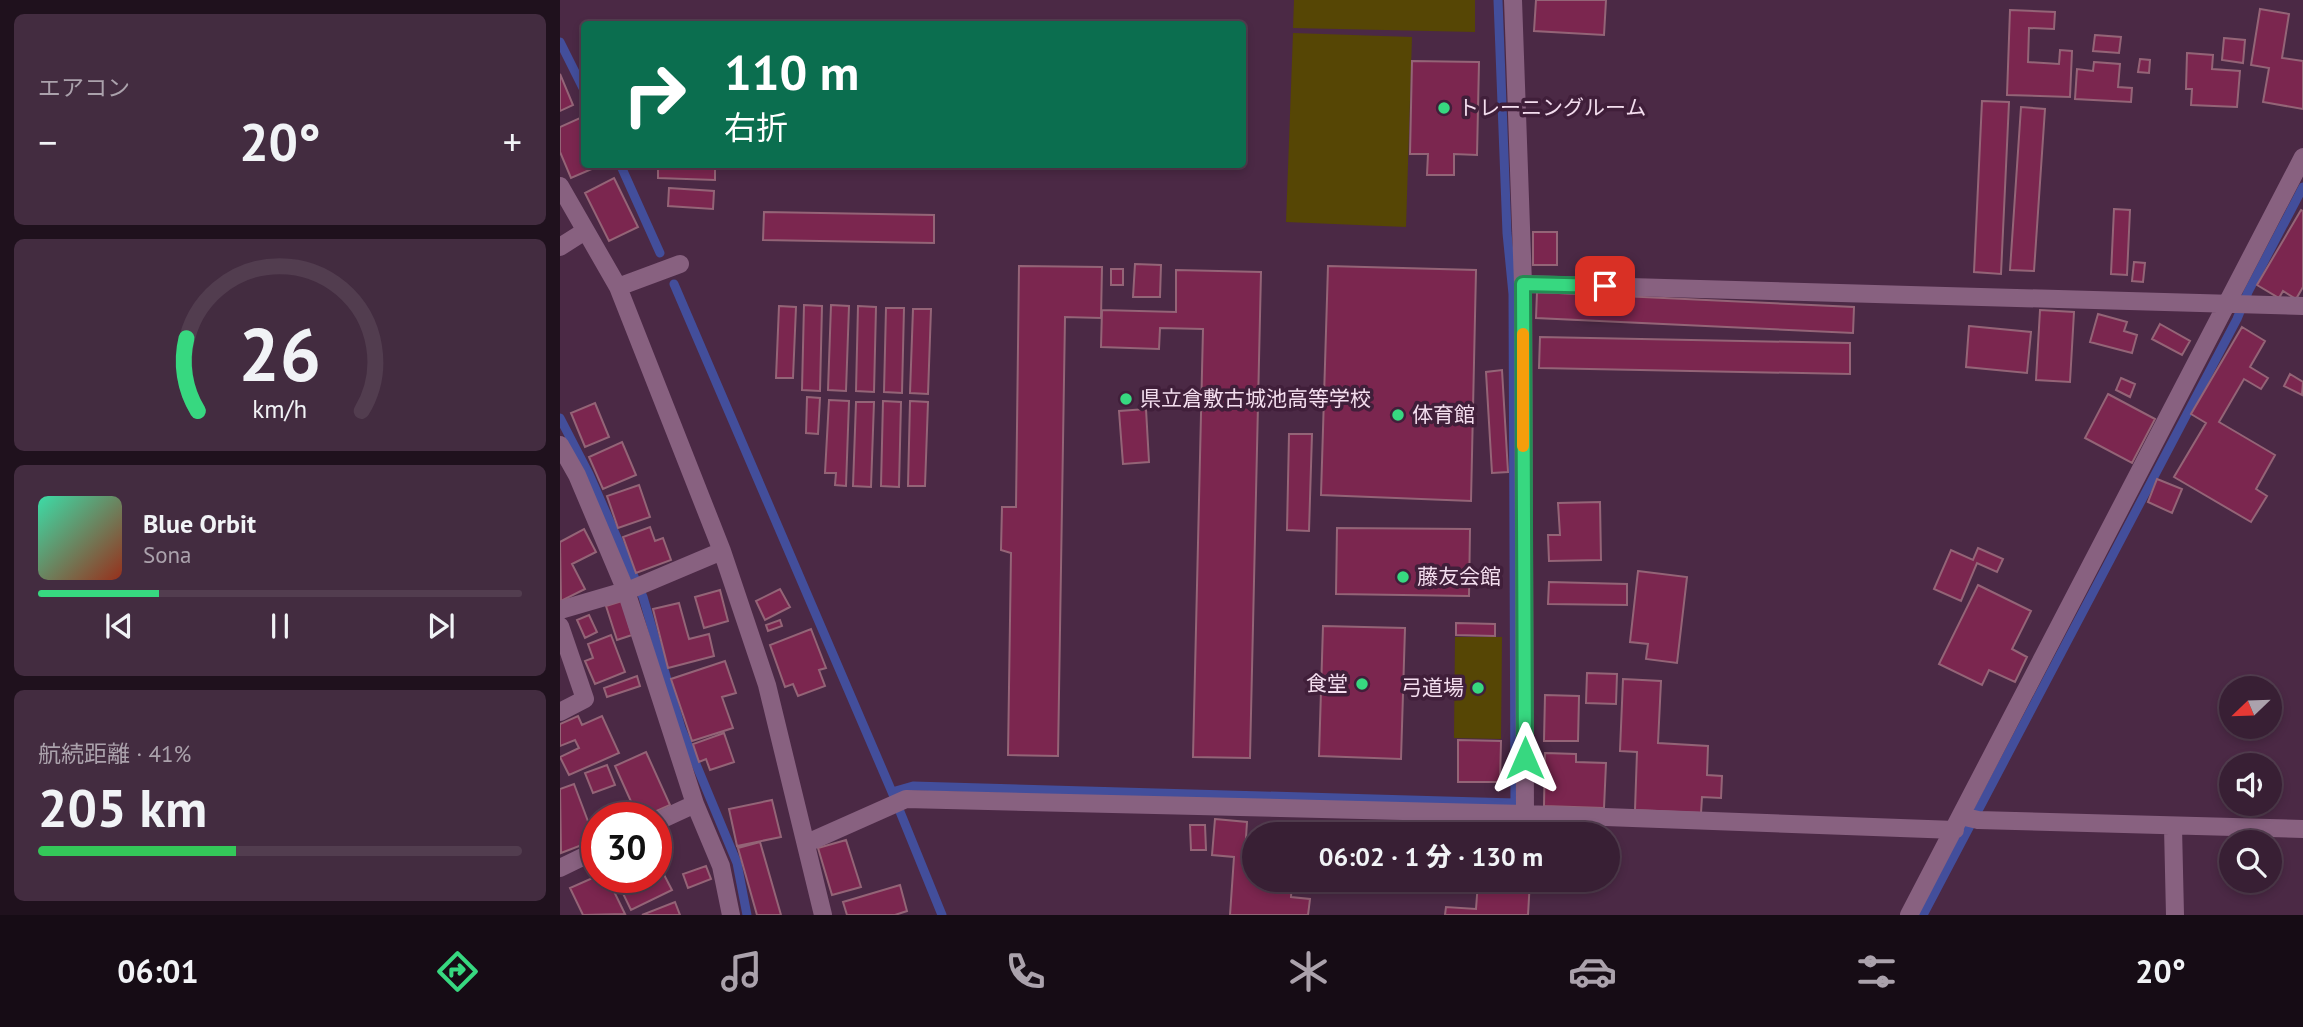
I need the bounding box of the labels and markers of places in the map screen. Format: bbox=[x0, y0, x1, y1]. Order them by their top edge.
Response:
place label: トレーニングルーム bbox=[1458, 94, 1646, 121]
marker: トレーニングルーム bbox=[1436, 100, 1452, 116]
pin bbox=[1575, 256, 1635, 316]
place label: 県立倉敷古城池高等学校 bbox=[1140, 385, 1371, 412]
marker: 県立倉敷古城池高等学校 bbox=[1118, 391, 1134, 407]
place label: 体育館 bbox=[1412, 401, 1475, 428]
marker: 体育館 bbox=[1390, 407, 1406, 423]
place label: 藤友会館 bbox=[1417, 563, 1501, 590]
marker: 藤友会館 bbox=[1395, 569, 1411, 585]
place label: 食堂 bbox=[1306, 670, 1348, 697]
place label: 弓道場 bbox=[1401, 674, 1464, 701]
marker: 食堂 bbox=[1354, 676, 1370, 692]
marker: 弓道場 bbox=[1470, 680, 1486, 696]

